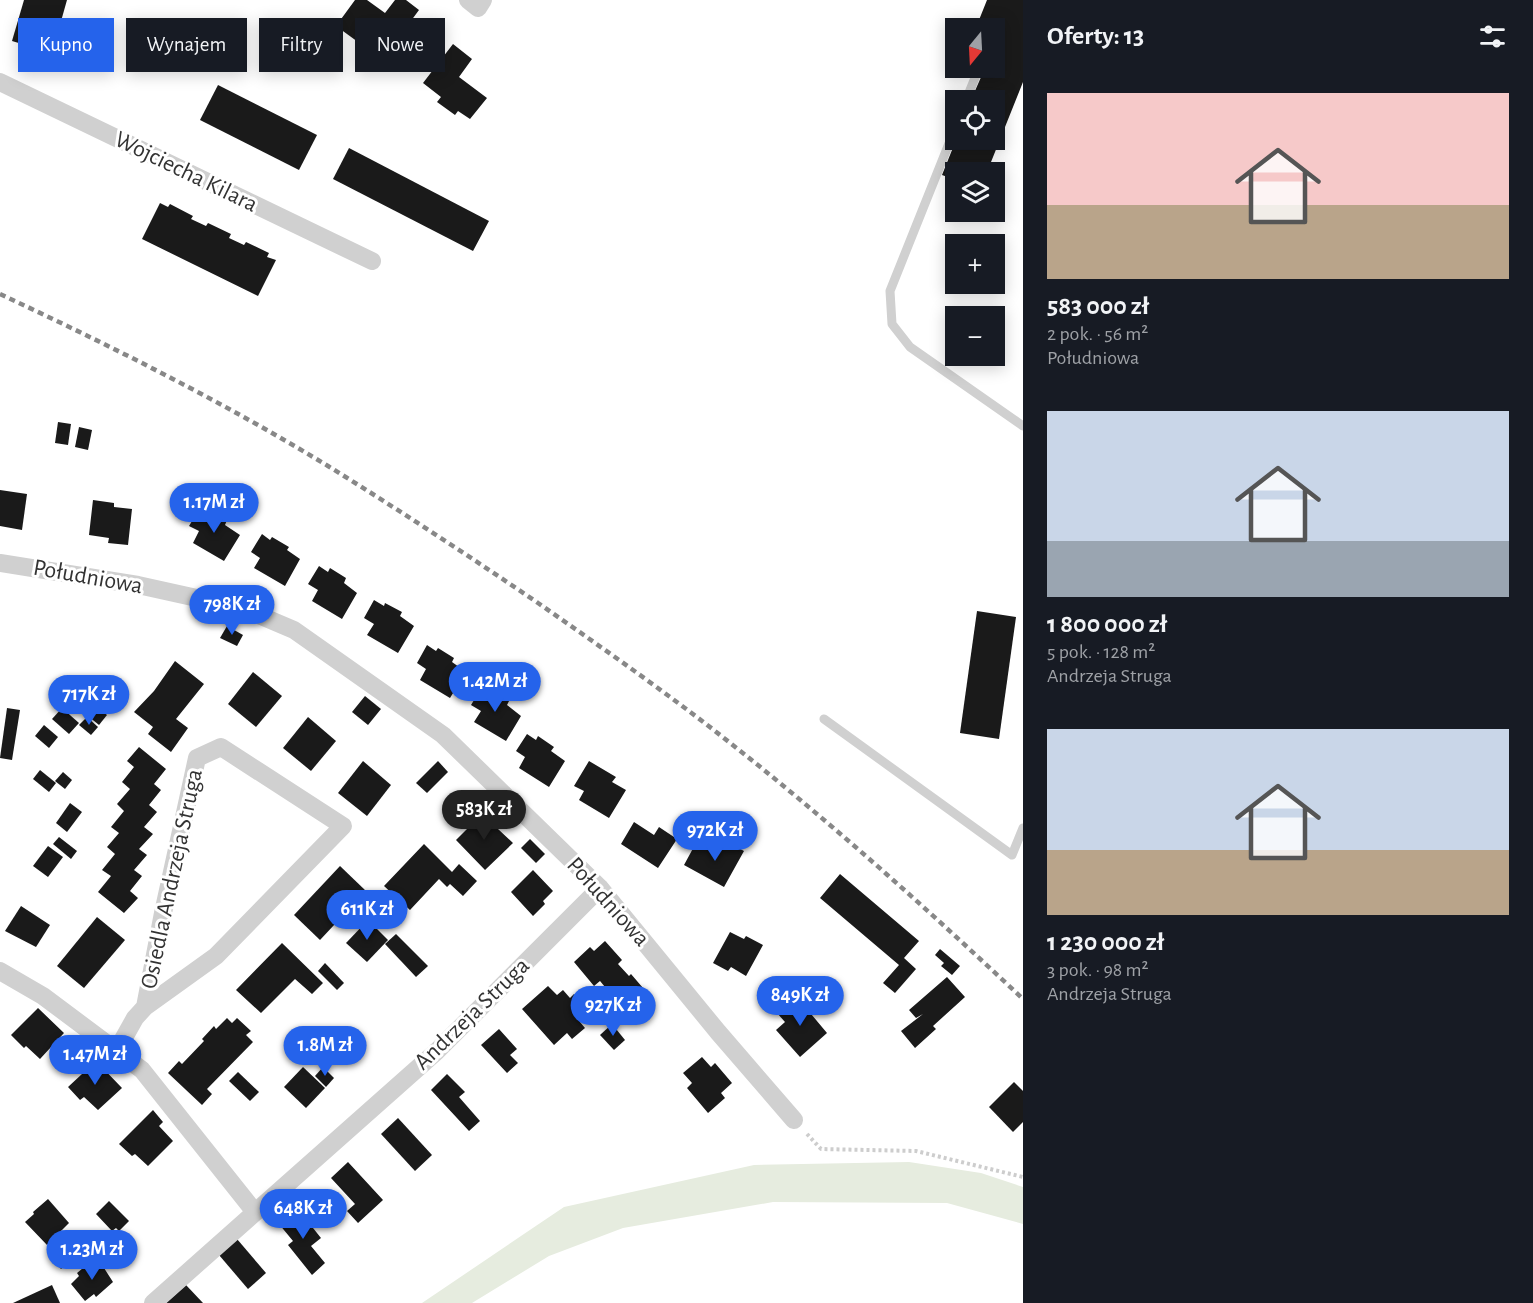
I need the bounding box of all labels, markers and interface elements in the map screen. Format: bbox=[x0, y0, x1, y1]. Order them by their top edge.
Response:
chip: Kupno bbox=[18, 18, 114, 72]
chip: Wynajem bbox=[126, 18, 247, 72]
chip: Filtry bbox=[259, 18, 343, 72]
chip: Nowe bbox=[355, 18, 445, 72]
north arrow bbox=[945, 18, 1005, 78]
map controls bbox=[945, 18, 1005, 366]
icon: filters bbox=[1476, 20, 1509, 53]
text: Oferty: 13 bbox=[1047, 23, 1144, 49]
button: locate bbox=[945, 90, 1005, 150]
street label: Wojciecha Kilara bbox=[111, 127, 261, 217]
icon: home bbox=[1224, 132, 1332, 240]
button: layers bbox=[945, 162, 1005, 222]
button: + bbox=[945, 234, 1005, 294]
text: 583 000 zł bbox=[1047, 293, 1149, 319]
button: − bbox=[945, 306, 1005, 366]
text: 2 pok. · 56 m² bbox=[1047, 324, 1148, 344]
text: Południowa bbox=[1047, 348, 1139, 368]
icon: home bbox=[1224, 450, 1332, 558]
pin: 1.17M zł bbox=[152, 483, 276, 534]
text: 1.17M zł bbox=[184, 492, 244, 512]
street label: Południowa bbox=[31, 556, 145, 598]
pin: 798K zł bbox=[177, 585, 287, 636]
text: 798K zł bbox=[203, 594, 261, 614]
text: 1 800 000 zł bbox=[1047, 611, 1167, 637]
text: 5 pok. · 128 m² bbox=[1047, 642, 1155, 662]
pin: 1.42M zł bbox=[433, 662, 557, 713]
text: Andrzeja Struga bbox=[1047, 666, 1172, 686]
text: 1.42M zł bbox=[463, 671, 527, 691]
pin: 717K zł bbox=[34, 675, 144, 726]
text: 717K zł bbox=[62, 684, 116, 704]
street label: Osiedla Andrzeja Struga bbox=[137, 767, 207, 991]
icon: home bbox=[1224, 768, 1332, 876]
pin: 583K zł bbox=[429, 790, 539, 841]
text: 583K zł bbox=[456, 799, 512, 819]
pin: 972K zł bbox=[660, 811, 770, 862]
text: 972K zł bbox=[687, 820, 743, 840]
street label: Południowa bbox=[562, 853, 654, 951]
pin: 611K zł bbox=[312, 890, 422, 941]
text: 611K zł bbox=[341, 899, 394, 919]
text: 1 230 000 zł bbox=[1047, 929, 1164, 955]
street label: Andrzeja Struga bbox=[410, 953, 534, 1075]
text: 3 pok. · 98 m² bbox=[1047, 960, 1149, 980]
pin: 849K zł bbox=[745, 976, 855, 1027]
text: Andrzeja Struga bbox=[1047, 984, 1172, 1004]
text: 849K zł bbox=[771, 985, 829, 1005]
pin: 927K zł bbox=[558, 986, 668, 1037]
text: 927K zł bbox=[585, 995, 641, 1015]
pin: 1.8M zł bbox=[270, 1026, 380, 1077]
pin: 1.47M zł bbox=[33, 1035, 157, 1086]
text: 1.8M zł bbox=[298, 1035, 352, 1055]
text: 1.47M zł bbox=[63, 1044, 127, 1064]
pin: 648K zł bbox=[248, 1189, 358, 1240]
text: 648K zł bbox=[274, 1198, 332, 1218]
pin: 1.23M zł bbox=[30, 1230, 154, 1281]
text: 1.23M zł bbox=[60, 1239, 124, 1259]

